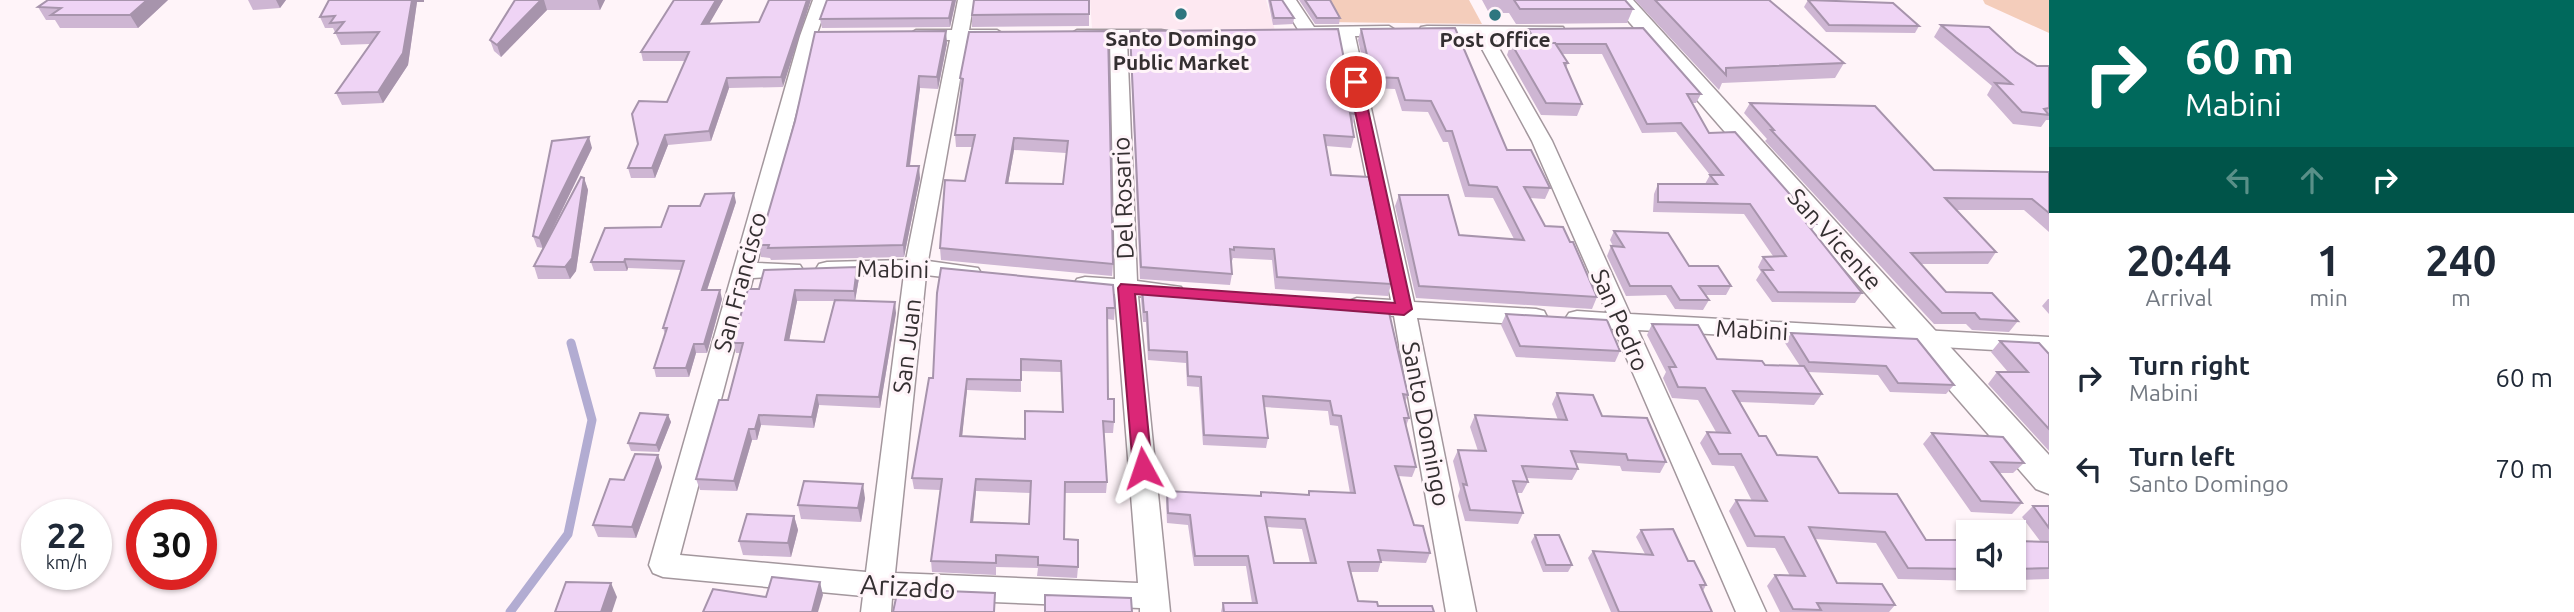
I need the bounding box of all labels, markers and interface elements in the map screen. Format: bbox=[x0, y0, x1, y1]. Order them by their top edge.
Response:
marker: Santo Domingo Public Market bbox=[1173, 6, 1189, 22]
marker: Post Office bbox=[1487, 7, 1503, 23]
place label: Santo Domingo Public Market bbox=[1105, 26, 1257, 74]
place label: Post Office bbox=[1439, 27, 1551, 51]
icon: right bbox=[2070, 28, 2161, 119]
text: 60 m bbox=[2185, 28, 2294, 83]
pin bbox=[1326, 52, 1386, 112]
icon: arrive bbox=[1337, 63, 1375, 101]
text: Mabini bbox=[2185, 86, 2282, 122]
street label: Del Rosario bbox=[1107, 136, 1139, 260]
icon: left bbox=[2220, 161, 2258, 199]
icon: ahead bbox=[2293, 161, 2331, 199]
icon: right bbox=[2366, 161, 2404, 199]
street label: San Vicente bbox=[1783, 183, 1887, 295]
street label: San Francisco bbox=[708, 209, 772, 355]
text: 20:44 bbox=[2127, 237, 2232, 284]
text: 1 bbox=[2317, 237, 2340, 284]
text: 240 bbox=[2425, 237, 2496, 284]
street label: Mabini bbox=[856, 255, 930, 283]
street label: San Pedro bbox=[1586, 265, 1654, 375]
text: Arrival bbox=[2146, 285, 2213, 310]
text: min bbox=[2309, 285, 2348, 310]
text: m bbox=[2451, 285, 2471, 310]
street label: San Juan bbox=[888, 297, 926, 395]
street label: Mabini bbox=[1715, 315, 1789, 345]
street label: Santo Domingo bbox=[1397, 340, 1455, 508]
text: Turn right bbox=[2129, 351, 2250, 380]
icon: right bbox=[2070, 359, 2108, 397]
text: 60 m bbox=[2495, 363, 2553, 392]
text: Mabini bbox=[2129, 380, 2199, 405]
position arrow bbox=[1106, 431, 1180, 505]
text: Turn left bbox=[2129, 442, 2235, 471]
icon: left bbox=[2070, 450, 2108, 488]
text: 70 m bbox=[2495, 454, 2553, 483]
text: Santo Domingo bbox=[2129, 471, 2289, 496]
speed limit sign: 30 bbox=[126, 499, 217, 590]
text: 22 bbox=[47, 515, 86, 555]
map controls bbox=[1956, 520, 2026, 590]
button: sound bbox=[1956, 520, 2026, 590]
text: km/h bbox=[46, 552, 87, 572]
street label: Arizado bbox=[859, 568, 957, 604]

